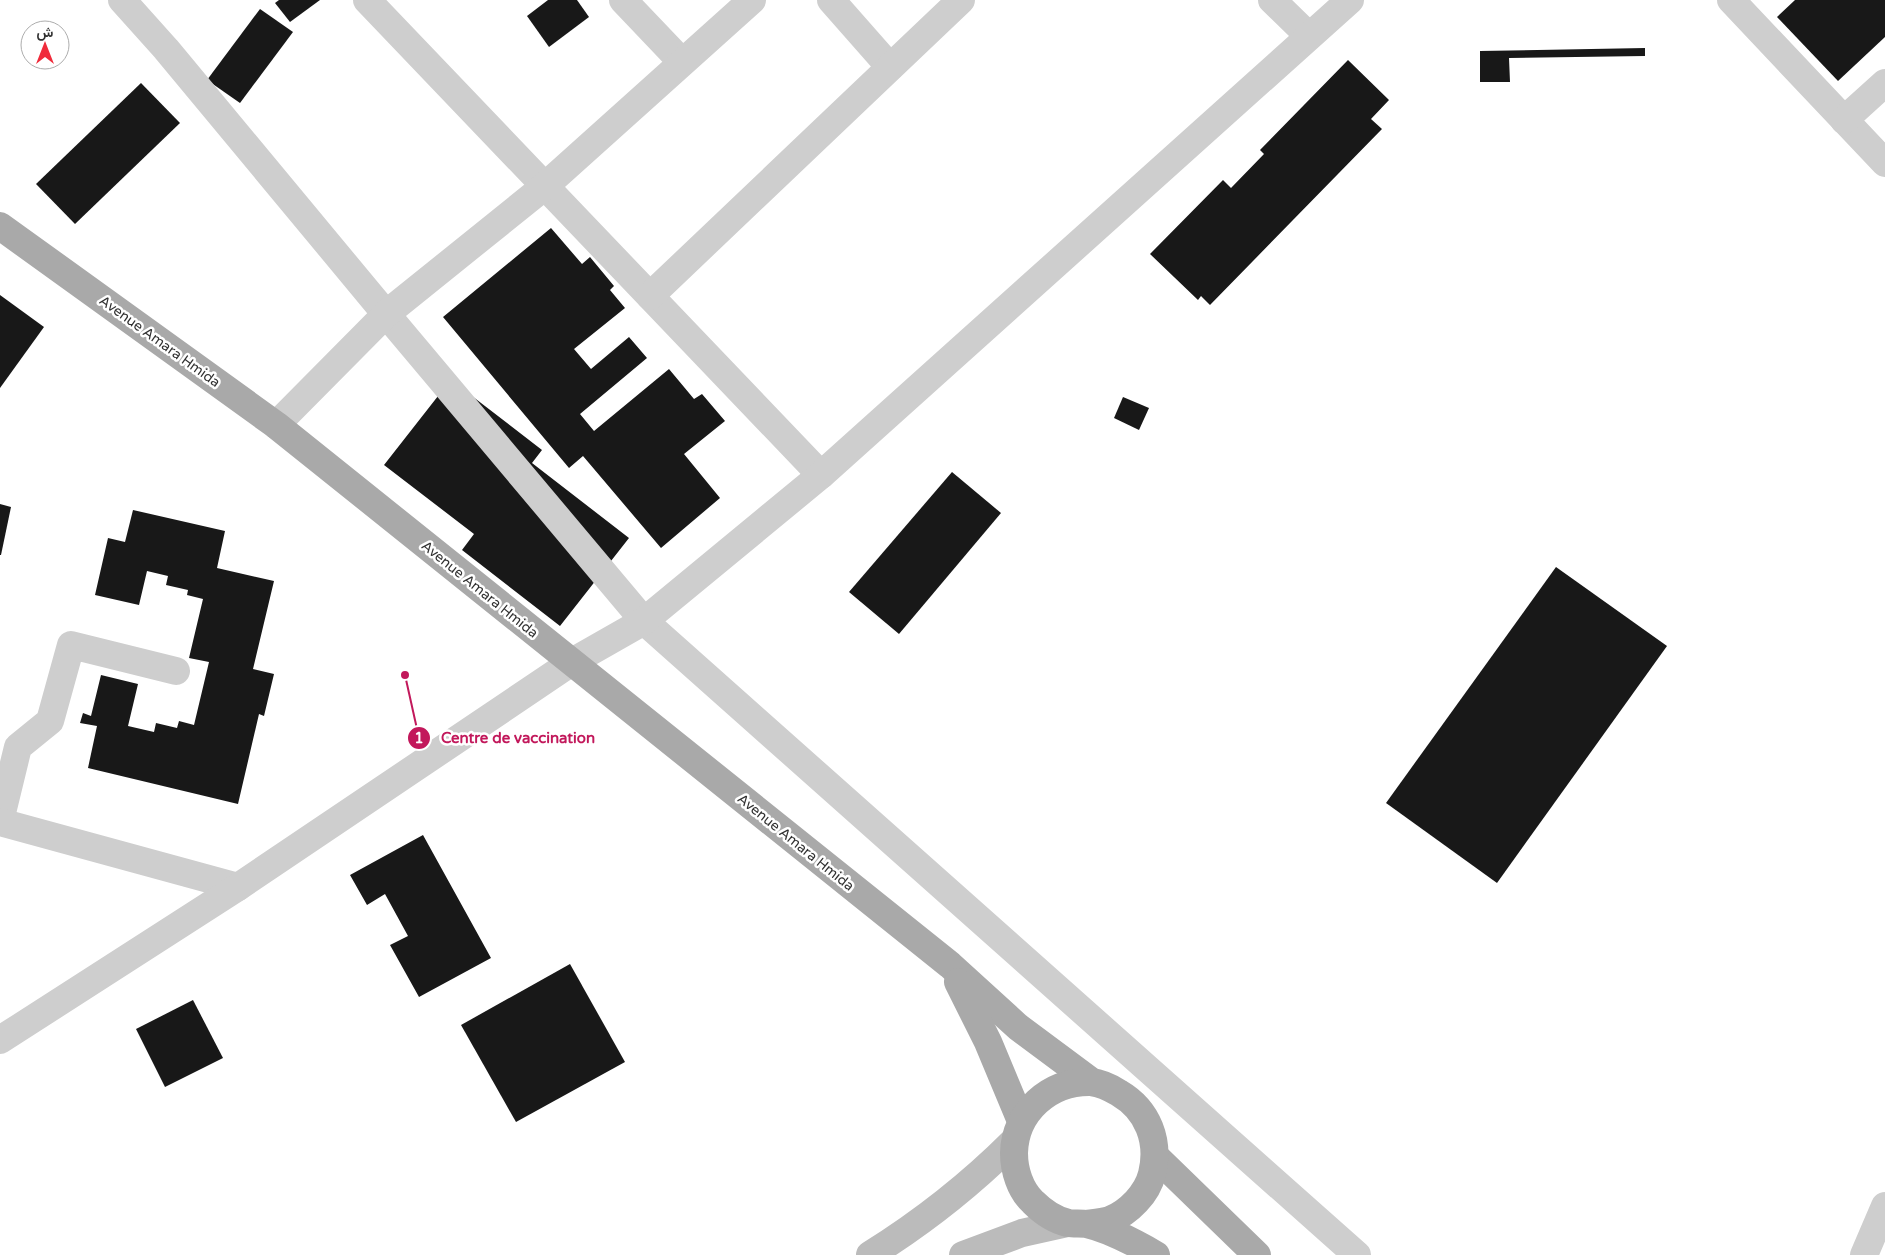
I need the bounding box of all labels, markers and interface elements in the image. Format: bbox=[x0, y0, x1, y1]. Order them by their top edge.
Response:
north arrow bbox=[20, 20, 70, 70]
text: ش bbox=[37, 24, 54, 41]
street label: Avenue Amara Hmida bbox=[96, 292, 223, 391]
street label: Avenue Amara Hmida bbox=[418, 537, 541, 642]
callout: Centre de vaccination bbox=[406, 723, 605, 753]
text: 1 bbox=[414, 729, 424, 747]
text: Centre de vaccination bbox=[441, 729, 595, 747]
street label: Avenue Amara Hmida bbox=[734, 790, 857, 895]

